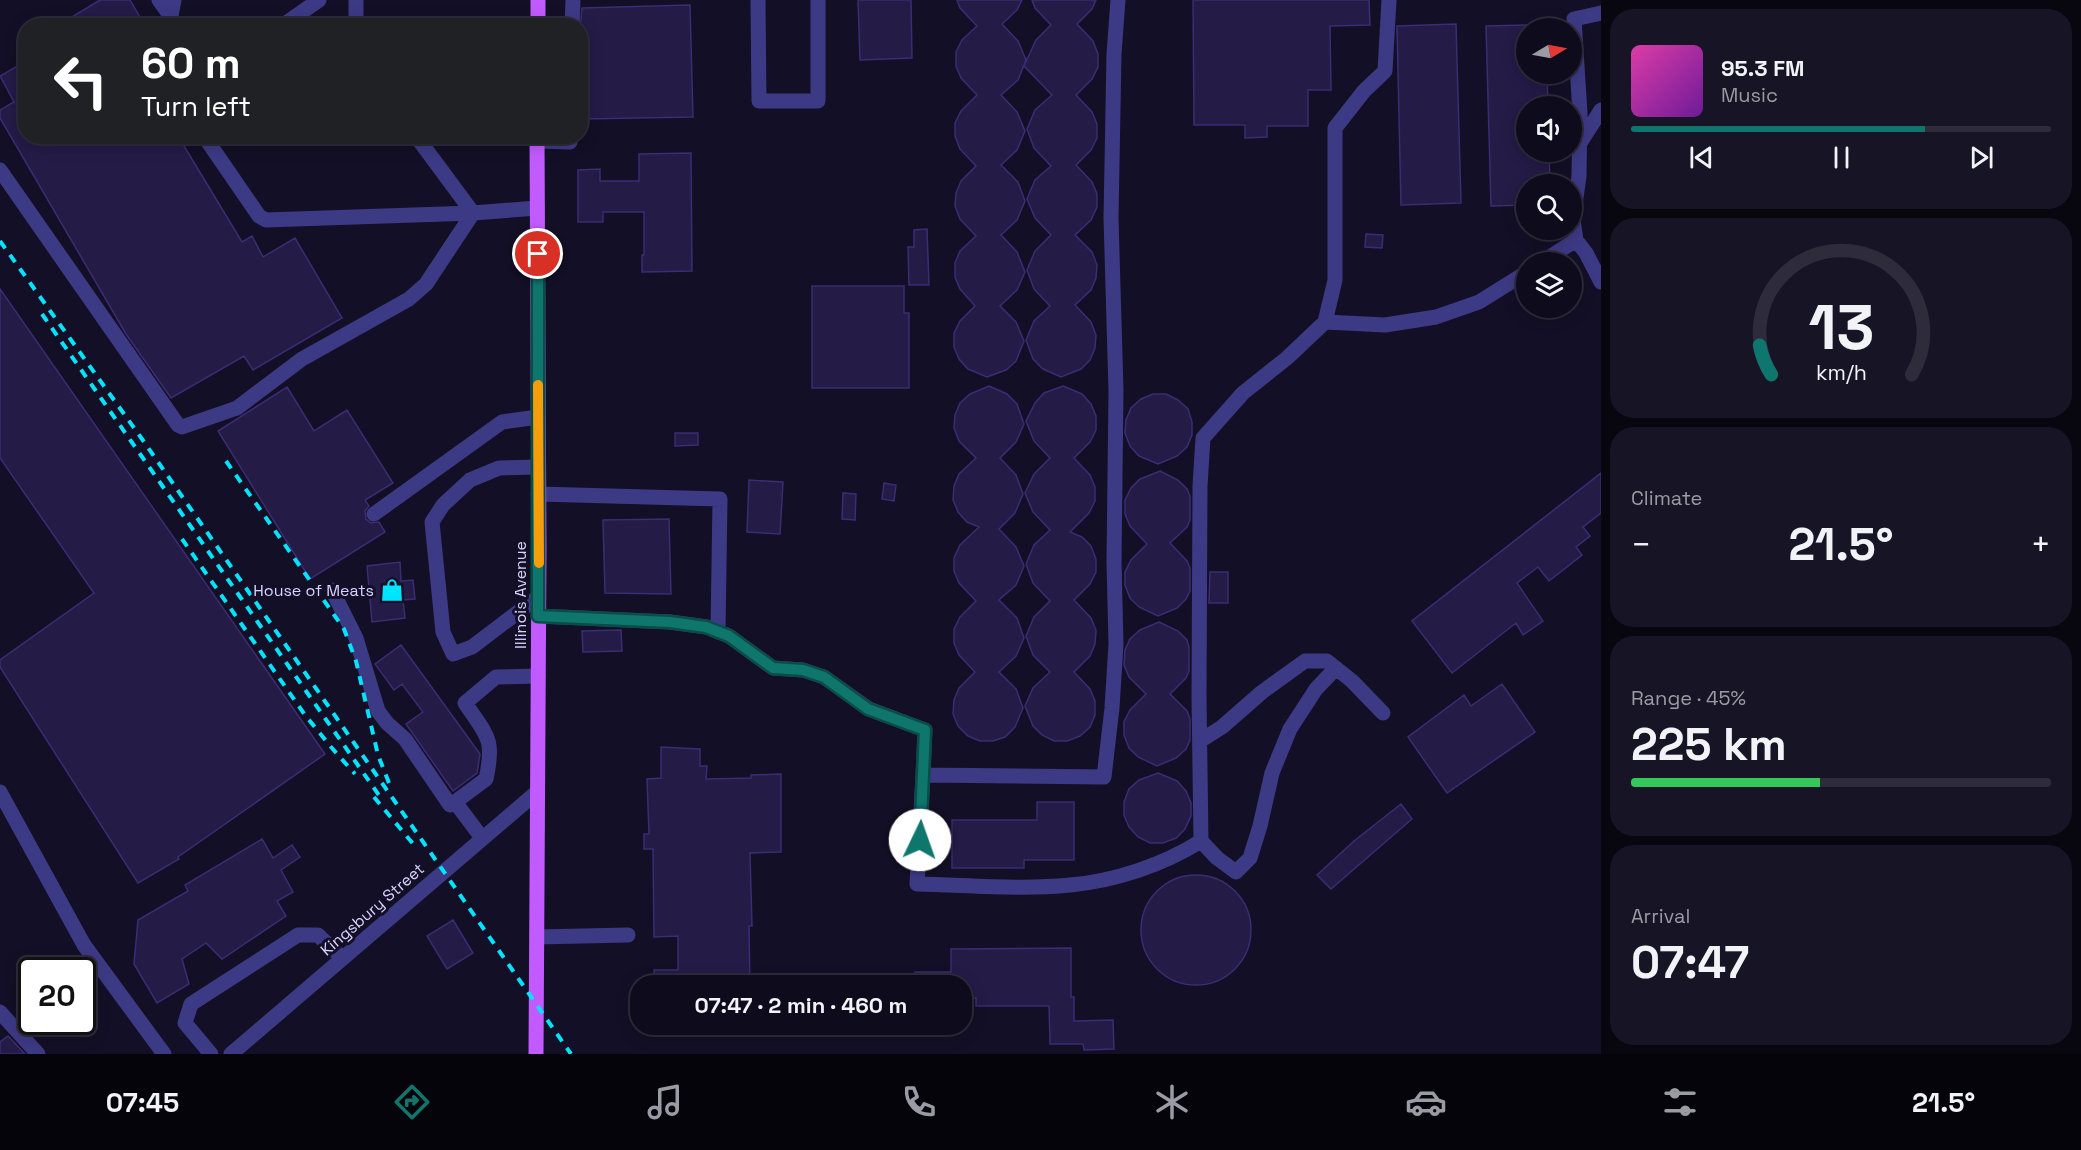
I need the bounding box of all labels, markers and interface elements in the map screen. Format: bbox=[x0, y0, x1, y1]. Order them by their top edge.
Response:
north arrow bbox=[1516, 18, 1582, 84]
map controls bbox=[1516, 18, 1582, 318]
text: 60 m bbox=[141, 37, 241, 90]
icon: left bbox=[42, 42, 120, 120]
text: 95.3 FM bbox=[1721, 54, 1804, 82]
text: Music bbox=[1721, 82, 1778, 108]
text: Turn left bbox=[141, 89, 251, 124]
button: sound bbox=[1516, 96, 1582, 162]
icon: previous bbox=[1685, 141, 1718, 174]
icon: pause bbox=[1825, 141, 1858, 174]
icon: next bbox=[1965, 141, 1998, 174]
button: search bbox=[1516, 174, 1582, 240]
pin bbox=[512, 228, 563, 279]
icon: arrive bbox=[521, 237, 554, 270]
button: layers bbox=[1516, 252, 1582, 318]
text: 13 bbox=[1808, 288, 1874, 367]
text: km/h bbox=[1815, 359, 1867, 386]
text: Climate bbox=[1631, 485, 1702, 511]
text: 21.5° bbox=[1788, 516, 1894, 573]
text: − bbox=[1631, 524, 1651, 566]
text: + bbox=[2031, 524, 2051, 566]
street label: Illinois Avenue bbox=[510, 541, 531, 649]
shop icon: House of Meats bbox=[379, 577, 405, 603]
place label: House of Meats bbox=[253, 580, 374, 601]
text: Range · 45% bbox=[1631, 685, 1746, 711]
text: 225 km bbox=[1631, 716, 1787, 773]
position arrow bbox=[888, 808, 952, 872]
street label: Kingsbury Street bbox=[316, 858, 429, 960]
text: Arrival bbox=[1631, 903, 1690, 929]
text: 07:47 bbox=[1631, 934, 1749, 991]
speed limit sign: 20 bbox=[18, 957, 96, 1035]
text: 07:47 · 2 min · 460 m bbox=[695, 991, 907, 1019]
icon: directions bbox=[391, 1081, 433, 1123]
icon: music bbox=[644, 1081, 686, 1123]
icon: phone bbox=[898, 1081, 940, 1123]
icon: climate bbox=[1151, 1081, 1193, 1123]
icon: car bbox=[1405, 1081, 1447, 1123]
icon: filters bbox=[1659, 1081, 1701, 1123]
text: 07:45 bbox=[106, 1085, 179, 1120]
text: 21.5° bbox=[1912, 1085, 1975, 1120]

